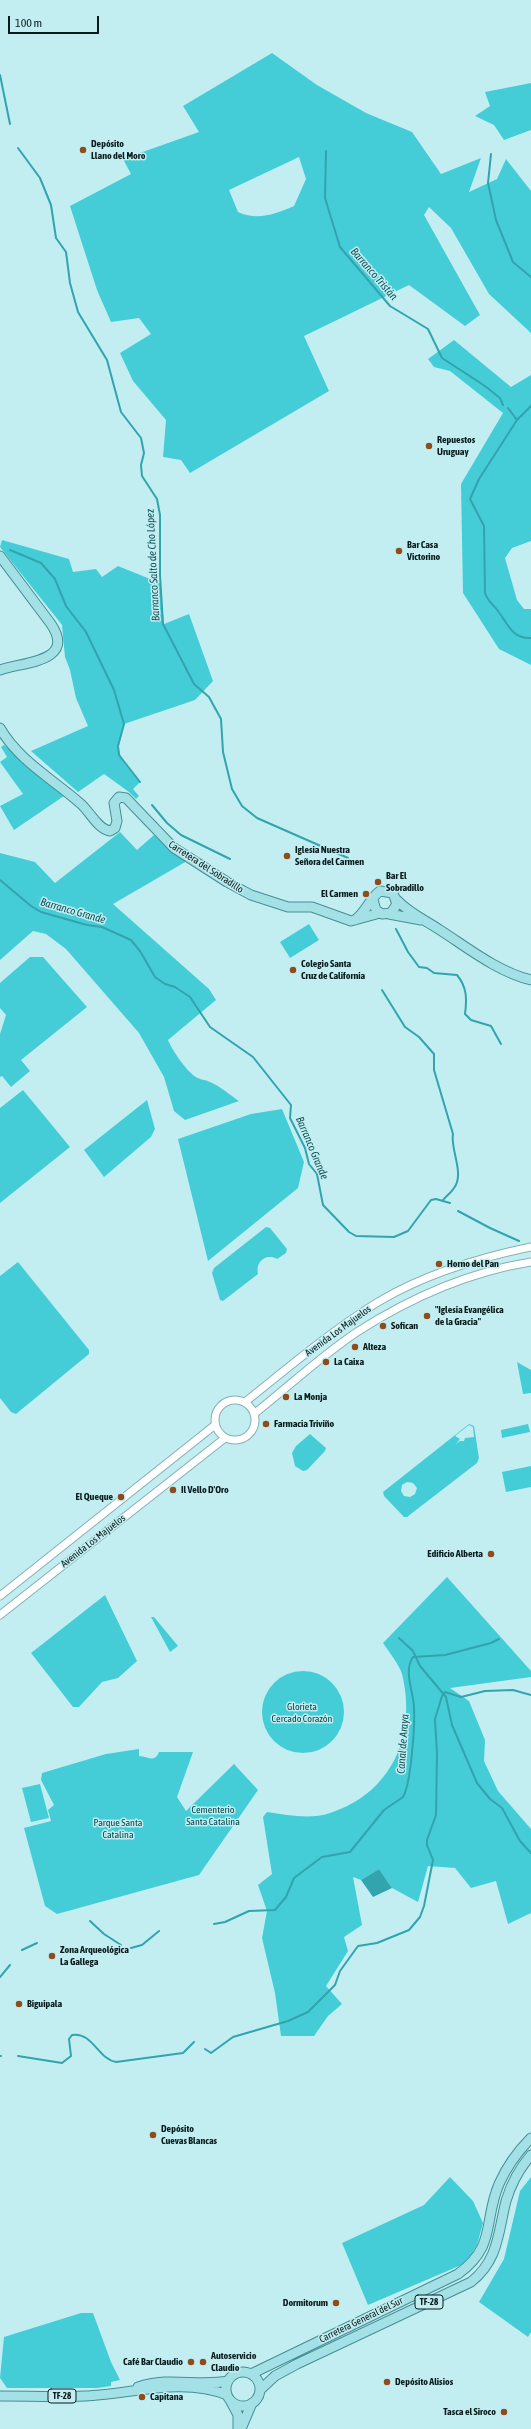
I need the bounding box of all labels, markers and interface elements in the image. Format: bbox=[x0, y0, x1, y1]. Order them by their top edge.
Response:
scale bar bbox=[10, 8, 101, 34]
text: 100 m bbox=[15, 16, 42, 30]
place label: Depósito Llano del Moro bbox=[91, 138, 145, 162]
marker: Depósito Llano del Moro bbox=[78, 145, 88, 155]
water label: Barranco Tristán bbox=[348, 245, 400, 303]
place label: Repuestos Uruguay bbox=[437, 434, 475, 458]
marker: Repuestos Uruguay bbox=[424, 441, 434, 451]
water label: Barranco Salto de Cho López bbox=[143, 509, 163, 621]
place label: Bar Casa Victorino bbox=[407, 539, 440, 562]
marker: Bar Casa Victorino bbox=[394, 546, 404, 556]
street label: Carretera del Sobradillo bbox=[166, 838, 246, 896]
place label: Iglesia Nuestra Señora del Carmen bbox=[295, 844, 364, 868]
marker: Iglesia Nuestra Señora del Carmen bbox=[282, 851, 292, 861]
place label: Bar El Sobradillo bbox=[386, 870, 424, 894]
marker: Bar El Sobradillo bbox=[373, 877, 383, 887]
place label: El Carmen bbox=[321, 888, 358, 900]
marker: El Carmen bbox=[361, 889, 371, 899]
water label: Barranco Grande bbox=[39, 895, 107, 927]
place label: Colegio Santa Cruz de California bbox=[301, 958, 365, 982]
marker: Colegio Santa Cruz de California bbox=[288, 965, 298, 975]
water label: Barranco Grande bbox=[293, 1115, 331, 1181]
place label: Horno del Pan bbox=[447, 1258, 499, 1270]
marker: Horno del Pan bbox=[434, 1259, 444, 1269]
street label: Avenida Los Majuelos bbox=[303, 1303, 373, 1359]
place label: "Iglesia Evangélica de la Gracia" bbox=[435, 1304, 504, 1328]
marker: "Iglesia Evangélica de la Gracia" bbox=[422, 1311, 432, 1321]
place label: Sofican bbox=[391, 1320, 418, 1332]
marker: Sofican bbox=[378, 1321, 388, 1331]
place label: Alteza bbox=[363, 1341, 386, 1353]
marker: Alteza bbox=[350, 1342, 360, 1352]
place label: La Caixa bbox=[334, 1356, 364, 1368]
marker: La Caixa bbox=[321, 1357, 331, 1367]
place label: La Monja bbox=[294, 1391, 327, 1403]
marker: La Monja bbox=[281, 1392, 291, 1402]
place label: Farmacia Triviño bbox=[274, 1418, 334, 1430]
marker: Farmacia Triviño bbox=[261, 1419, 271, 1429]
place label: Il Vello D'Oro bbox=[181, 1484, 229, 1496]
marker: Il Vello D'Oro bbox=[168, 1485, 178, 1495]
place label: El Queque bbox=[75, 1491, 113, 1503]
marker: El Queque bbox=[116, 1492, 126, 1502]
street label: Avenida Los Majuelos bbox=[58, 1512, 128, 1570]
place label: Edificio Alberta bbox=[427, 1548, 483, 1560]
marker: Edificio Alberta bbox=[486, 1549, 496, 1559]
park label: Glorieta Cercado Corazón bbox=[272, 1701, 332, 1724]
water label: Canal de Araya bbox=[394, 1714, 412, 1774]
park label: Cementerio Santa Catalina bbox=[186, 1804, 240, 1828]
park label: Parque Santa Catalina bbox=[93, 1817, 143, 1840]
place label: Zona Arqueológica La Gallega bbox=[60, 1944, 129, 1968]
marker: Zona Arqueológica La Gallega bbox=[47, 1951, 57, 1961]
place label: Biguipala bbox=[27, 1998, 62, 2010]
marker: Biguipala bbox=[14, 1999, 24, 2009]
place label: Depósito Cuevas Blancas bbox=[161, 2123, 217, 2146]
marker: Depósito Cuevas Blancas bbox=[148, 2130, 158, 2140]
street label: Carretera General del Sur bbox=[317, 2295, 405, 2345]
road number: TF-28 bbox=[415, 2295, 443, 2309]
place label: Dormitorum bbox=[283, 2297, 328, 2309]
marker: Dormitorum bbox=[331, 2298, 341, 2308]
place label: Autoservicio Claudio bbox=[211, 2350, 256, 2374]
place label: Café Bar Claudio bbox=[123, 2356, 183, 2368]
marker: Café Bar Claudio bbox=[186, 2357, 196, 2367]
marker: Autoservicio Claudio bbox=[198, 2357, 208, 2367]
place label: Depósito Alisios bbox=[395, 2376, 453, 2388]
marker: Depósito Alisios bbox=[382, 2377, 392, 2387]
road number: TF-28 bbox=[48, 2389, 76, 2403]
place label: Capitana bbox=[150, 2391, 183, 2403]
marker: Capitana bbox=[137, 2392, 147, 2402]
place label: Tasca el Siroco bbox=[443, 2406, 496, 2418]
marker: Tasca el Siroco bbox=[499, 2407, 509, 2417]

